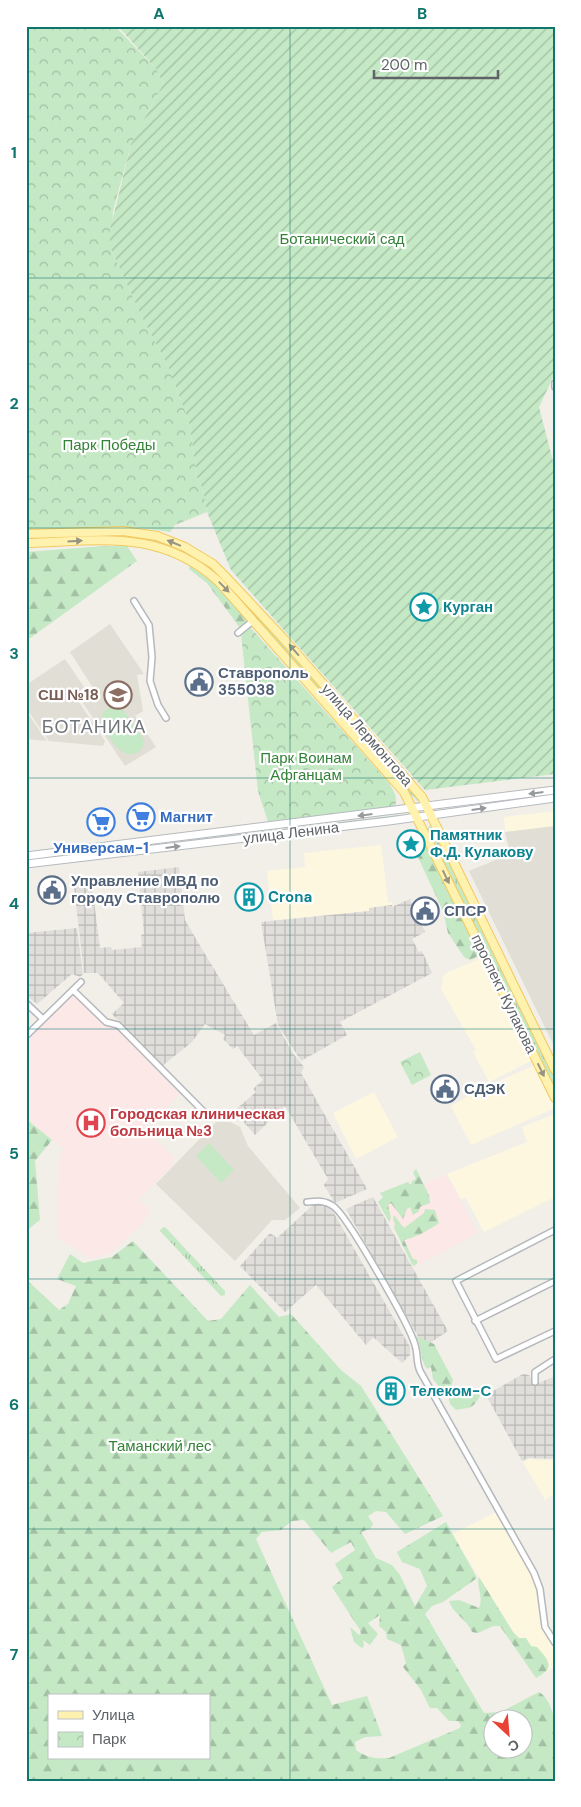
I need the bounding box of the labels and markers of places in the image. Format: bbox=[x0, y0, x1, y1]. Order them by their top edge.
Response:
place icon: Курган bbox=[409, 592, 439, 622]
place label: Курган bbox=[443, 597, 493, 617]
place label: Ставрополь 355038 bbox=[218, 663, 309, 700]
public building icon: Ставрополь 355038 bbox=[184, 667, 214, 697]
school or university icon: СШ №18 bbox=[103, 680, 133, 710]
place label: СШ №18 bbox=[38, 685, 99, 705]
supermarket icon: Магнит bbox=[126, 802, 156, 832]
supermarket icon: Универсам-1 bbox=[86, 807, 116, 837]
place label: Магнит bbox=[160, 807, 213, 827]
place label: Памятник Ф.Д. Кулакову bbox=[430, 825, 534, 862]
place icon: Памятник Ф.Д. Кулакову bbox=[396, 829, 426, 859]
place label: Универсам-1 bbox=[53, 838, 149, 858]
place label: Управление МВД по городу Ставрополю bbox=[71, 871, 220, 908]
public building icon: Управление МВД по городу Ставрополю bbox=[37, 875, 67, 905]
building icon: Crona bbox=[234, 882, 264, 912]
place label: Crona bbox=[268, 887, 312, 907]
public building icon: СПСР bbox=[410, 896, 440, 926]
place label: СПСР bbox=[444, 901, 486, 921]
public building icon: СДЭК bbox=[430, 1074, 460, 1104]
place label: СДЭК bbox=[464, 1079, 506, 1099]
place label: Городская клиническая больница №3 bbox=[110, 1104, 285, 1141]
hospital icon: Городская клиническая больница №3 bbox=[76, 1108, 106, 1138]
building icon: Телеком-С bbox=[376, 1376, 406, 1406]
place label: Телеком-С bbox=[410, 1381, 491, 1401]

